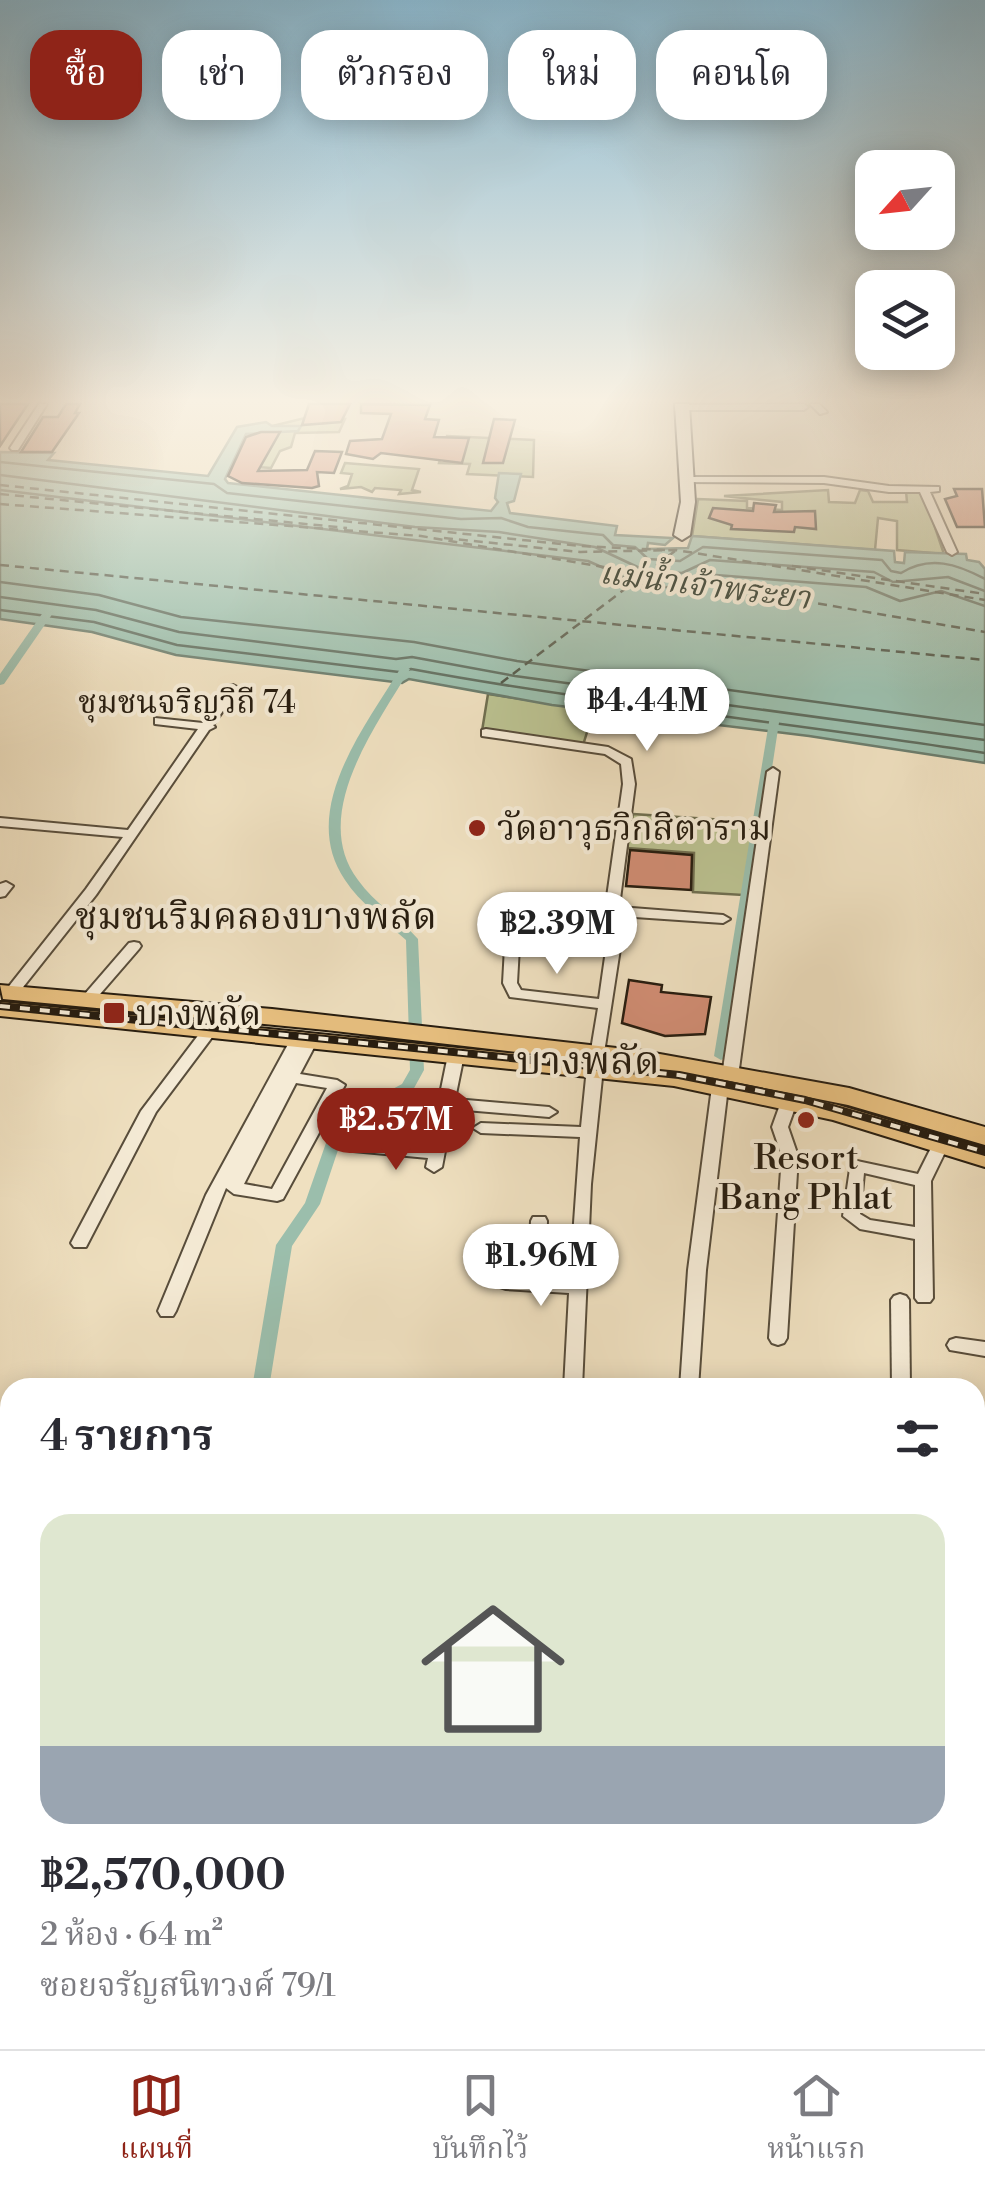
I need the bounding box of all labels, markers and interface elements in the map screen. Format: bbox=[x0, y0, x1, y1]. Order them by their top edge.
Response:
chip: ซื้อ bbox=[30, 30, 142, 120]
chip: เช่า bbox=[162, 30, 281, 120]
chip: ตัวกรอง bbox=[301, 30, 488, 120]
chip: ใหม่ bbox=[508, 30, 636, 120]
chip: คอนโด bbox=[656, 30, 827, 120]
north arrow bbox=[855, 150, 955, 250]
map controls bbox=[855, 150, 955, 370]
button: layers bbox=[855, 270, 955, 370]
water label: แม่น้ำเจ้าพระยา bbox=[597, 549, 814, 619]
pin: ฿4.44M bbox=[566, 669, 728, 754]
text: ฿4.44M bbox=[586, 681, 708, 721]
district label: ชุมชนจริญวิถี 74 bbox=[78, 683, 296, 723]
place label: วัดอาวุธวิกสิตาราม bbox=[497, 808, 771, 851]
marker: วัดอาวุธวิกสิตาราม bbox=[466, 817, 488, 839]
pin: ฿2.39M bbox=[476, 892, 638, 977]
district label: ชุมชนริมคลองบางพลัด bbox=[75, 894, 437, 941]
text: ฿2.39M bbox=[499, 904, 615, 944]
place label: บางพลัด bbox=[136, 993, 261, 1036]
marker: บางพลัด bbox=[101, 1000, 127, 1026]
district label: บางพลัด bbox=[516, 1037, 660, 1087]
pin: ฿2.57M bbox=[315, 1088, 477, 1173]
text: ฿2.57M bbox=[339, 1100, 453, 1140]
marker: Resort Bang Phlat bbox=[795, 1109, 817, 1131]
place label: Resort Bang Phlat bbox=[718, 1137, 893, 1220]
pin: ฿1.96M bbox=[460, 1224, 622, 1309]
text: ฿1.96M bbox=[485, 1236, 597, 1276]
text: 4 รายการ bbox=[40, 1411, 213, 1464]
icon: filters bbox=[890, 1411, 945, 1466]
icon: home bbox=[403, 1579, 583, 1759]
text: ฿2,570,000 bbox=[40, 1850, 286, 1903]
text: 2 ห้อง · 64 m² bbox=[40, 1915, 223, 1955]
text: ซอยจรัญสนิทวงศ์ 79/1 bbox=[40, 1966, 336, 2006]
tab: แผนที่ bbox=[120, 2068, 193, 2173]
tab: บันทึกไว้ bbox=[433, 2068, 528, 2173]
tab: หน้าแรก bbox=[767, 2068, 865, 2173]

